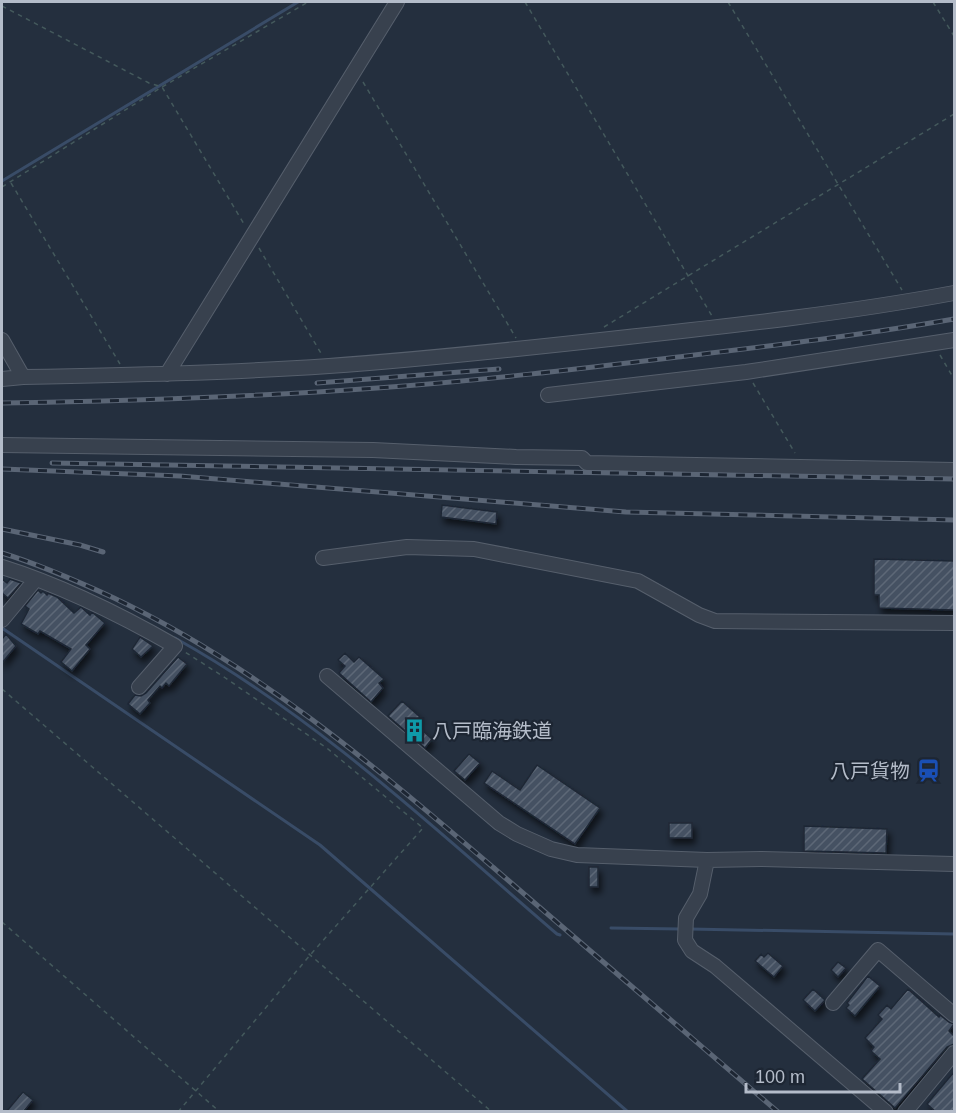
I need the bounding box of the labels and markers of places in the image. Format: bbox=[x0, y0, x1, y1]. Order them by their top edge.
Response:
building icon: 八戸臨海鉄道 bbox=[401, 718, 427, 744]
place label: 八戸臨海鉄道 bbox=[432, 720, 552, 742]
station icon: 八戸貨物 bbox=[915, 758, 941, 784]
place label: 八戸貨物 bbox=[830, 760, 910, 782]

